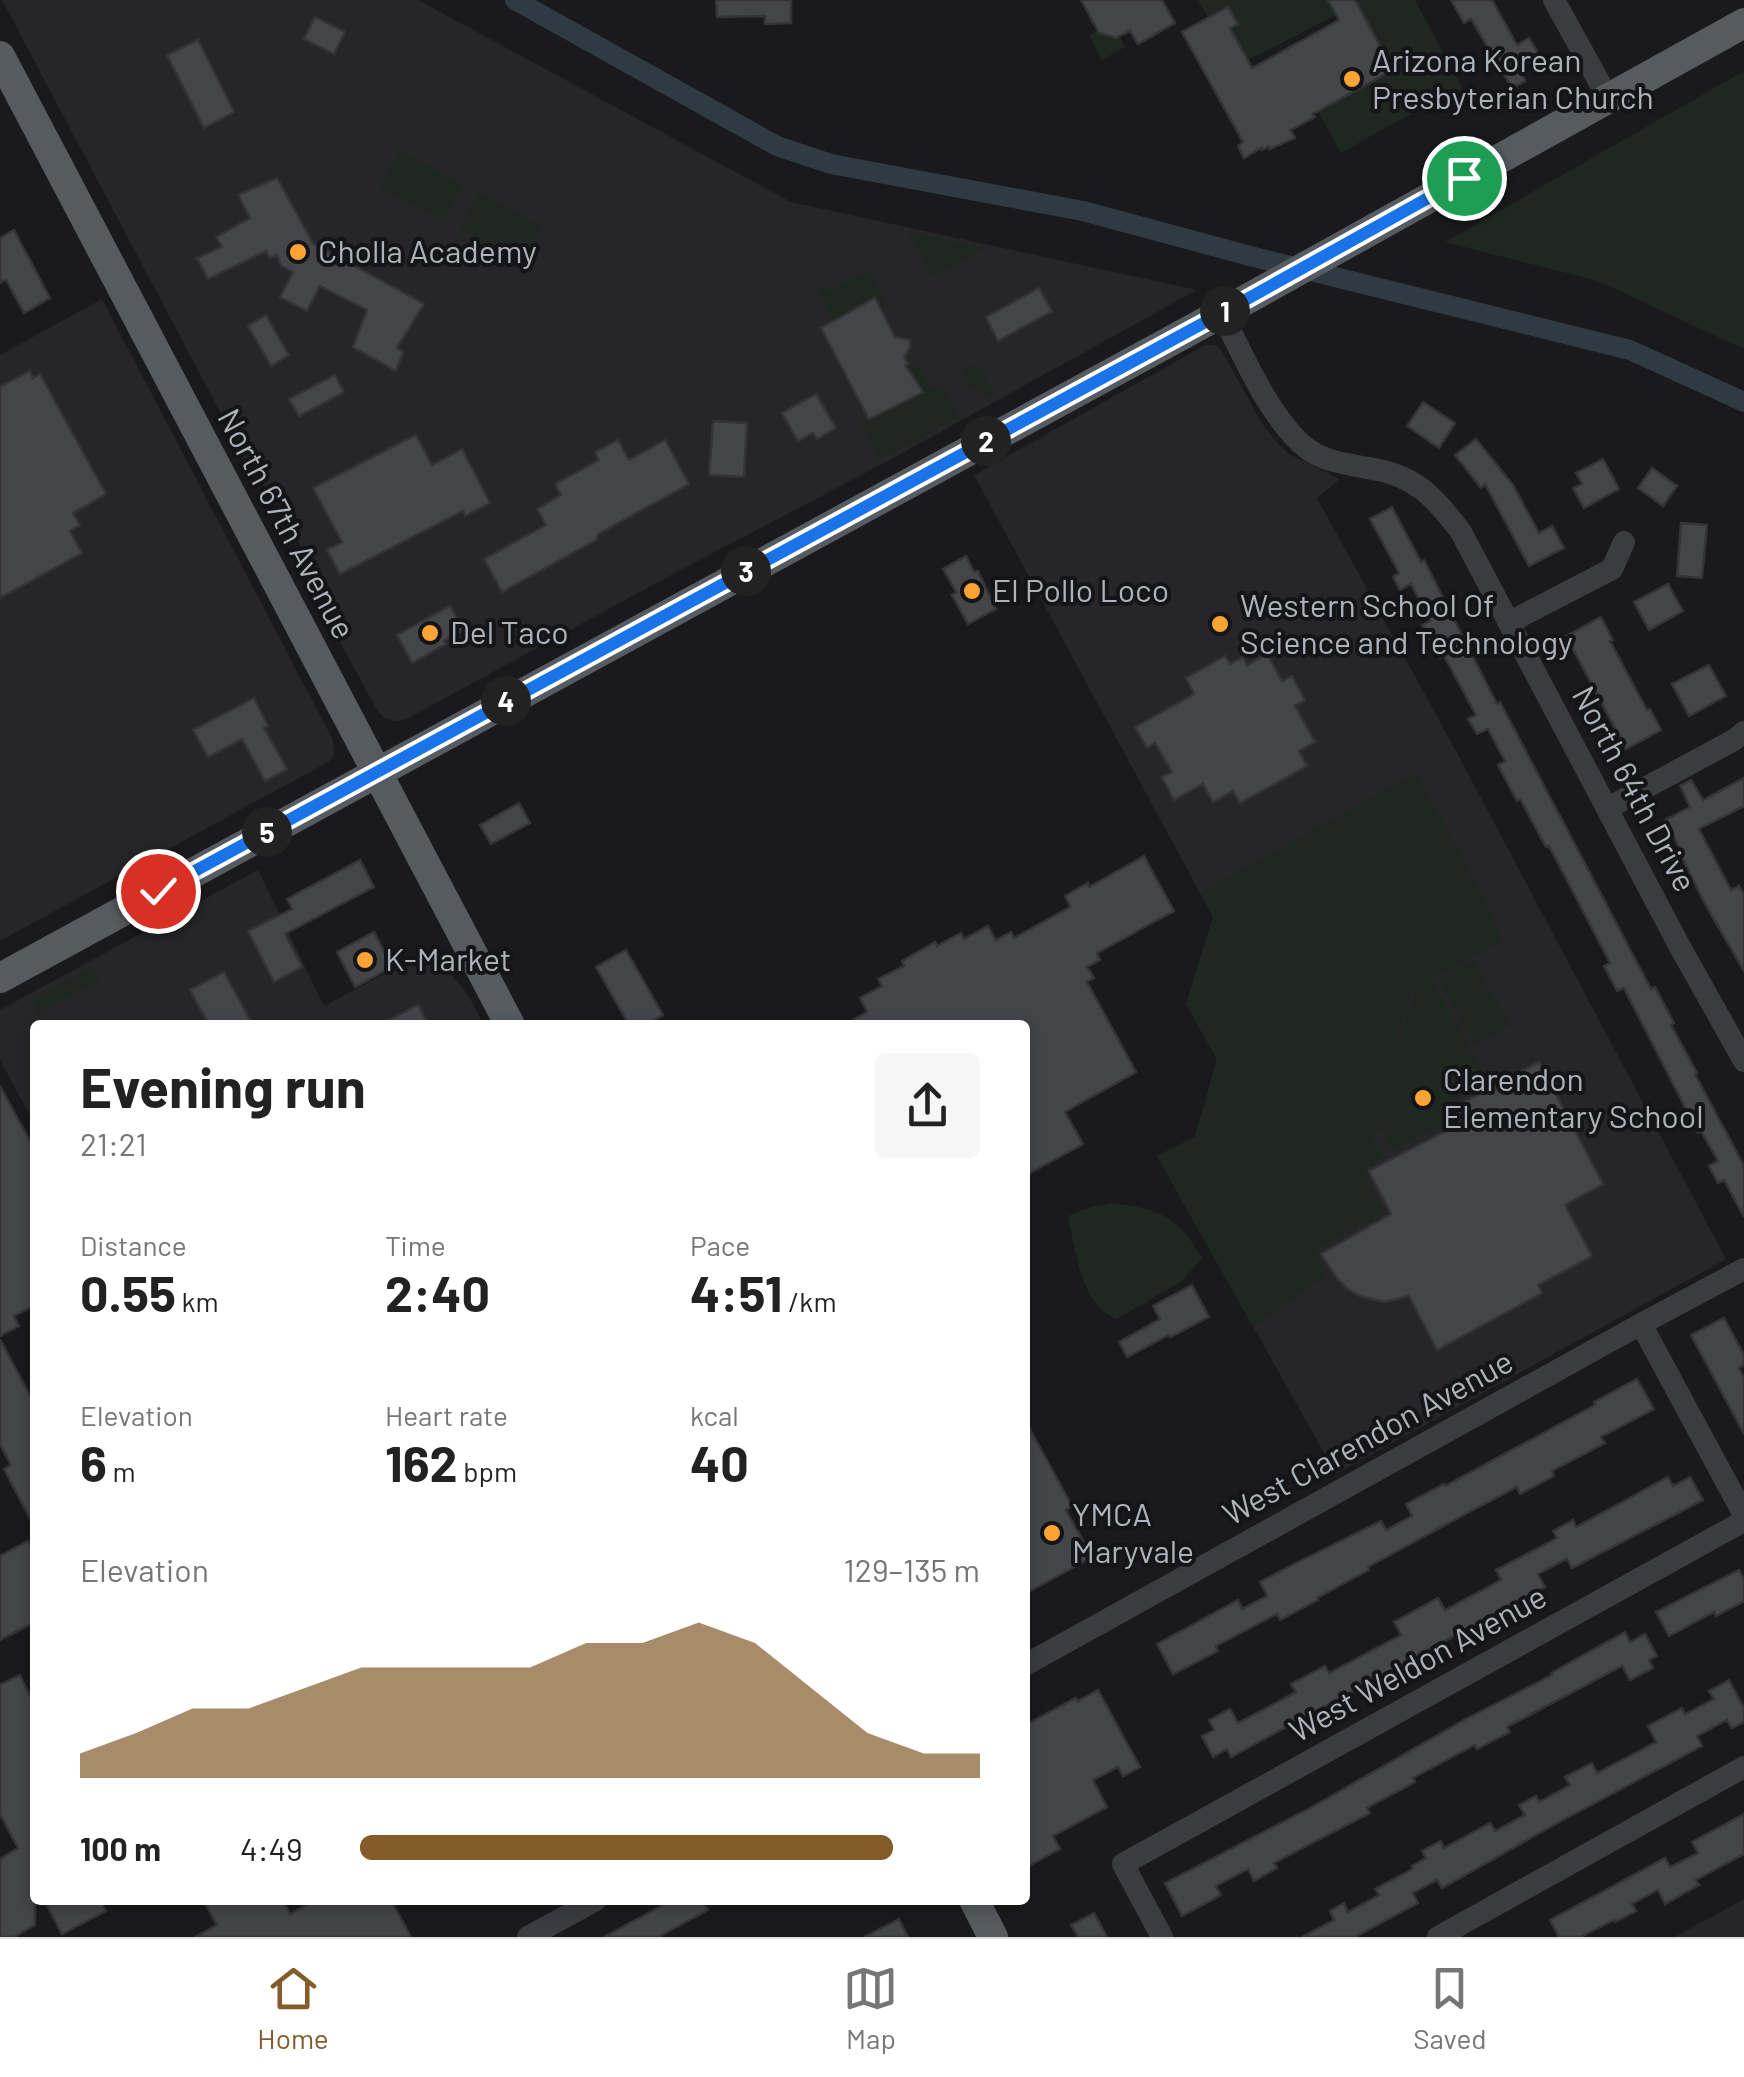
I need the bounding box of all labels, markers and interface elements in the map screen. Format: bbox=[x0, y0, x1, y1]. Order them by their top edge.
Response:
place label: Arizona Korean Presbyterian Church bbox=[1372, 40, 1654, 115]
marker: Arizona Korean Presbyterian Church bbox=[1341, 68, 1363, 90]
pin bbox=[1422, 136, 1507, 221]
icon: arrive bbox=[1437, 151, 1492, 206]
place label: Cholla Academy bbox=[318, 231, 537, 269]
marker: Cholla Academy bbox=[287, 241, 309, 263]
pin: 1 bbox=[1200, 286, 1250, 336]
text: 1 bbox=[1220, 294, 1230, 328]
street label: North 67th Avenue bbox=[211, 402, 364, 645]
pin: 2 bbox=[961, 416, 1011, 466]
text: 2 bbox=[978, 424, 994, 458]
pin: 3 bbox=[721, 546, 771, 596]
text: 3 bbox=[738, 554, 754, 588]
place label: El Pollo Loco bbox=[992, 570, 1169, 608]
marker: El Pollo Loco bbox=[961, 580, 983, 602]
place label: Western School Of Science and Technology bbox=[1240, 585, 1573, 660]
place label: Del Taco bbox=[450, 612, 569, 650]
marker: Western School Of Science and Technology bbox=[1209, 613, 1231, 635]
marker: Del Taco bbox=[419, 622, 441, 644]
pin: 4 bbox=[481, 676, 531, 726]
street label: North 64th Drive bbox=[1566, 679, 1706, 897]
text: 4 bbox=[498, 684, 514, 718]
pin: 5 bbox=[242, 807, 292, 857]
text: 5 bbox=[259, 815, 275, 849]
pin bbox=[116, 849, 201, 934]
icon: check bbox=[131, 864, 186, 919]
place label: K-Market bbox=[385, 939, 511, 977]
marker: K-Market bbox=[354, 949, 376, 971]
text: Evening run bbox=[80, 1053, 366, 1119]
button: share bbox=[875, 1053, 980, 1158]
place label: Clarendon Elementary School bbox=[1443, 1059, 1704, 1134]
marker: Clarendon Elementary School bbox=[1412, 1087, 1434, 1109]
text: 21:21 bbox=[80, 1124, 147, 1162]
text: Distance bbox=[80, 1228, 187, 1262]
text: Time bbox=[385, 1228, 446, 1262]
text: Pace bbox=[690, 1228, 750, 1262]
text: 0.55 bbox=[80, 1262, 176, 1322]
text: 2:40 bbox=[385, 1262, 490, 1322]
text: 4:51 bbox=[690, 1262, 783, 1322]
text: km bbox=[176, 1284, 219, 1318]
text: /km bbox=[783, 1284, 837, 1318]
street label: West Clarendon Avenue bbox=[1215, 1341, 1519, 1532]
text: Elevation bbox=[80, 1398, 193, 1432]
text: Heart rate bbox=[385, 1398, 508, 1432]
text: kcal bbox=[690, 1398, 739, 1432]
text: 6 bbox=[80, 1432, 107, 1492]
text: 162 bbox=[385, 1432, 458, 1492]
text: 40 bbox=[690, 1432, 749, 1492]
text: m bbox=[107, 1454, 136, 1488]
text: bpm bbox=[458, 1454, 517, 1488]
place label: YMCA Maryvale bbox=[1072, 1494, 1194, 1569]
marker: YMCA Maryvale bbox=[1041, 1522, 1063, 1544]
text: Elevation bbox=[80, 1550, 209, 1588]
text: 129–135 m bbox=[844, 1550, 980, 1588]
street label: West Weldon Avenue bbox=[1282, 1576, 1552, 1749]
text: 100 m bbox=[80, 1829, 161, 1867]
text: 4:49 bbox=[240, 1829, 303, 1867]
tab: Home bbox=[257, 1961, 329, 2055]
tab: Map bbox=[843, 1961, 898, 2055]
tab: Saved bbox=[1413, 1961, 1487, 2055]

